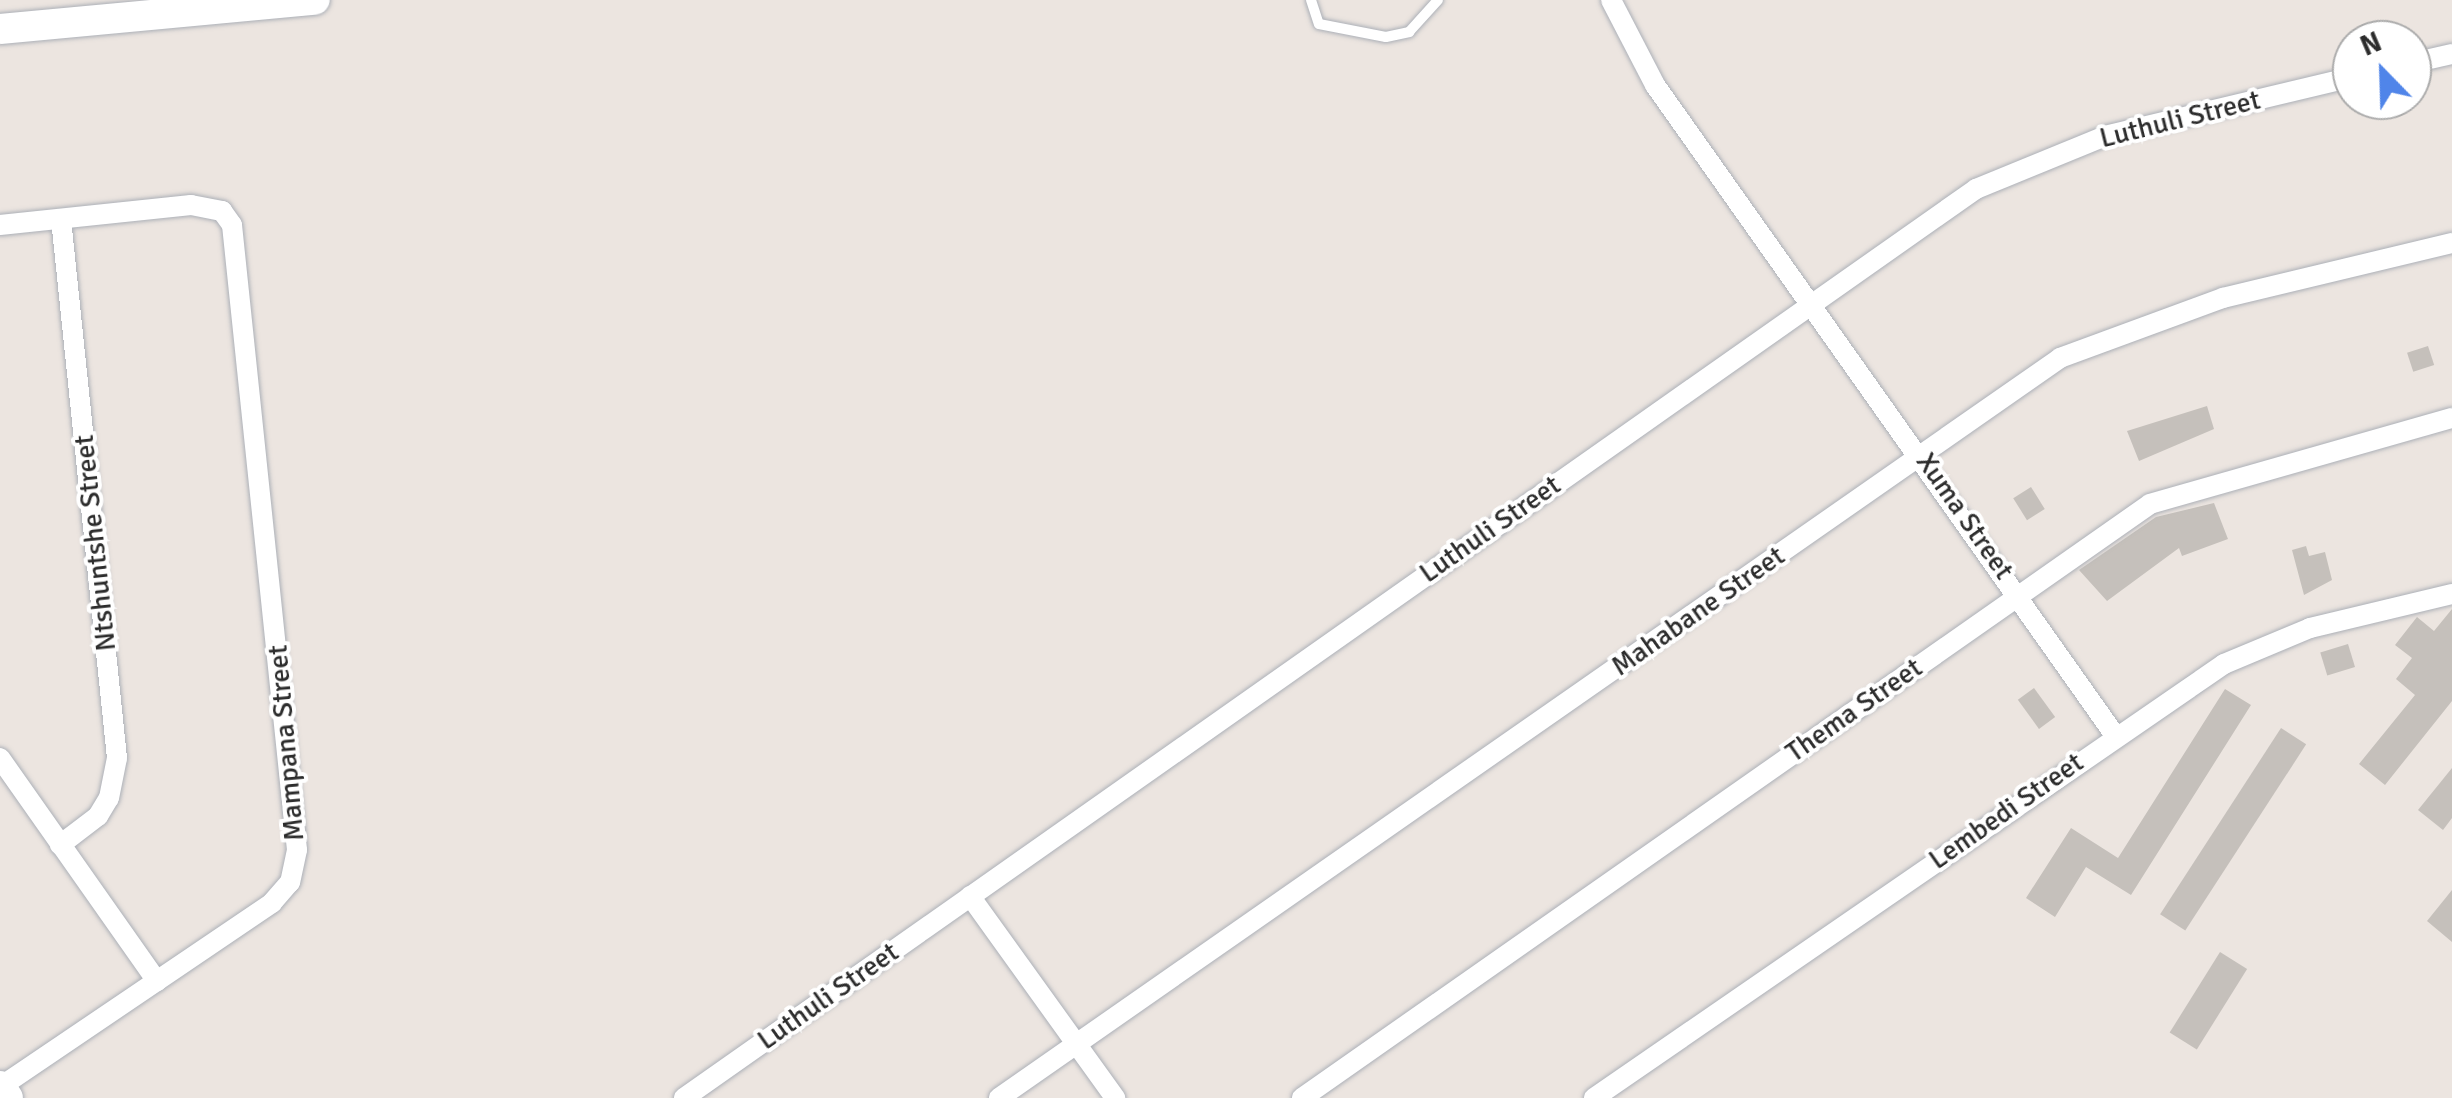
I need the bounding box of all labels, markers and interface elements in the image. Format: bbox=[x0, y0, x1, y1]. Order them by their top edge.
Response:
north arrow bbox=[2332, 20, 2432, 120]
text: N bbox=[2355, 25, 2387, 64]
street label: Luthuli Street bbox=[2096, 83, 2264, 155]
street label: Ntshuntshe Street bbox=[67, 433, 123, 653]
street label: Xuma Street bbox=[1909, 446, 2021, 586]
street label: Luthuli Street bbox=[1413, 468, 1567, 590]
street label: Mahabane Street bbox=[1605, 539, 1791, 683]
street label: Mampana Street bbox=[261, 644, 311, 842]
street label: Thema Street bbox=[1779, 651, 1929, 769]
street label: Lembedi Street bbox=[1922, 745, 2090, 877]
street label: Luthuli Street bbox=[751, 935, 905, 1057]

